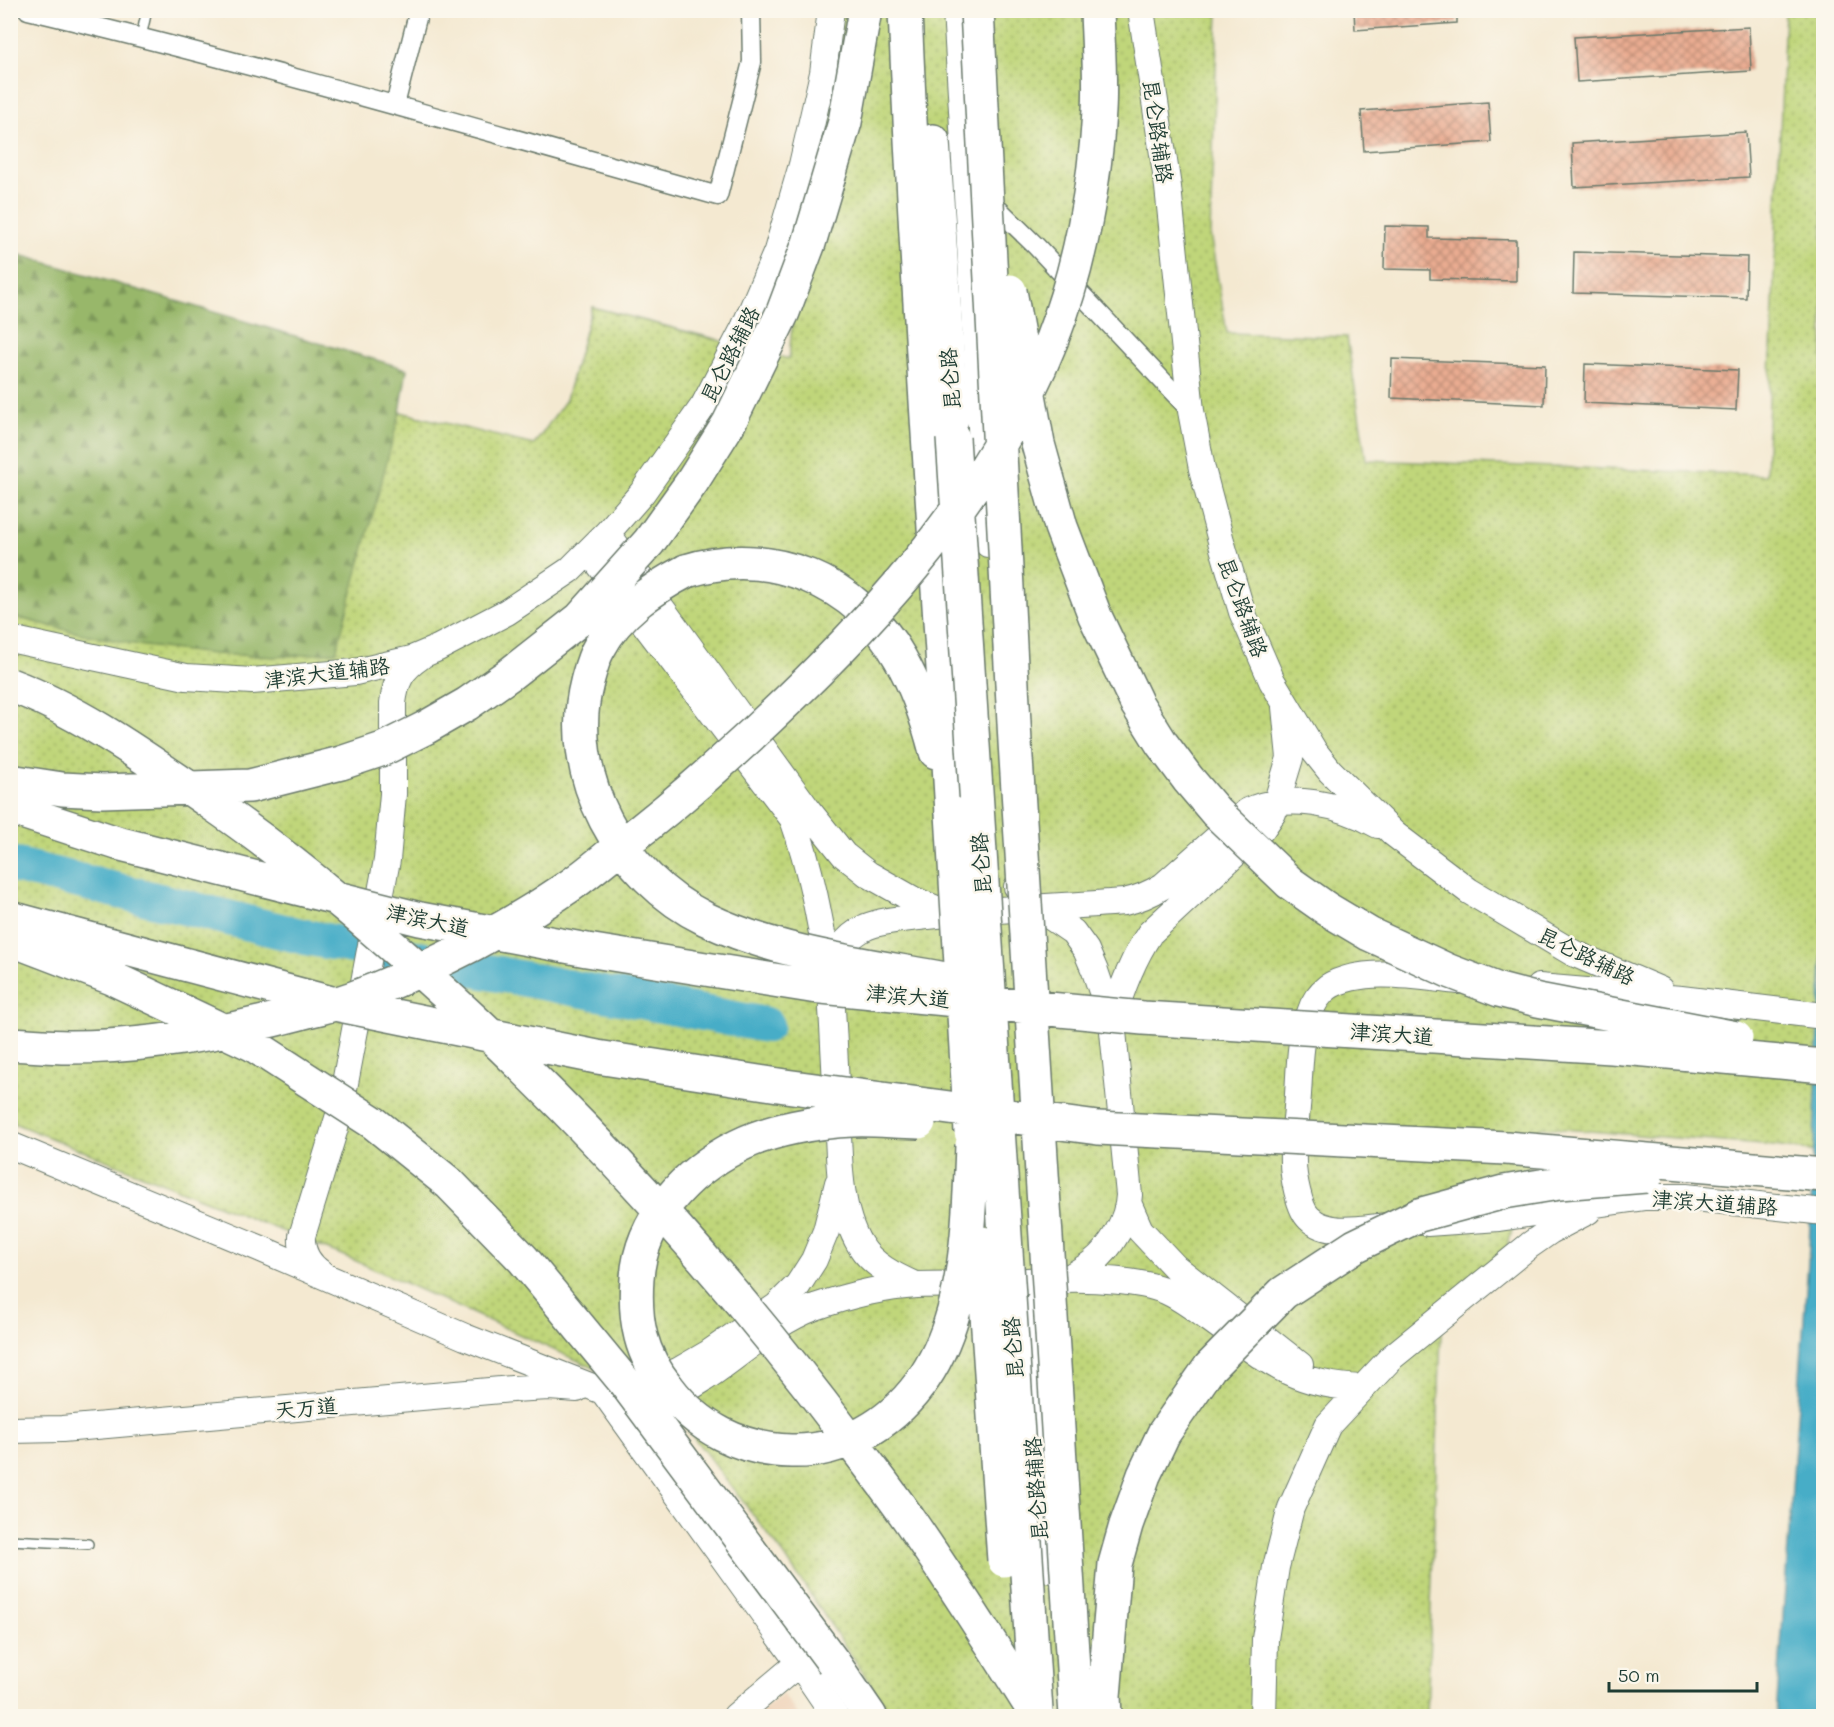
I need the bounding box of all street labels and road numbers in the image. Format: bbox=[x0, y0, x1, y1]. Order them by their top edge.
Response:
street label: 昆仑路辅路 bbox=[1138, 77, 1180, 185]
street label: 昆仑路辅路 bbox=[693, 301, 765, 407]
street label: 昆仑路 bbox=[933, 347, 965, 411]
street label: 昆仑路辅路 bbox=[1213, 553, 1275, 661]
street label: 津滨大道辅路 bbox=[263, 651, 391, 693]
street label: 昆仑路 bbox=[964, 832, 996, 896]
street label: 津滨大道 bbox=[384, 897, 472, 941]
street label: 昆仑路辅路 bbox=[1534, 920, 1640, 990]
street label: 津滨大道 bbox=[865, 978, 951, 1012]
street label: 津滨大道 bbox=[1349, 1017, 1435, 1049]
street label: 津滨大道辅路 bbox=[1651, 1184, 1779, 1220]
street label: 昆仑路 bbox=[996, 1316, 1028, 1380]
street label: 天万道 bbox=[273, 1391, 339, 1423]
street label: 昆仑路辅路 bbox=[1018, 1436, 1052, 1542]

